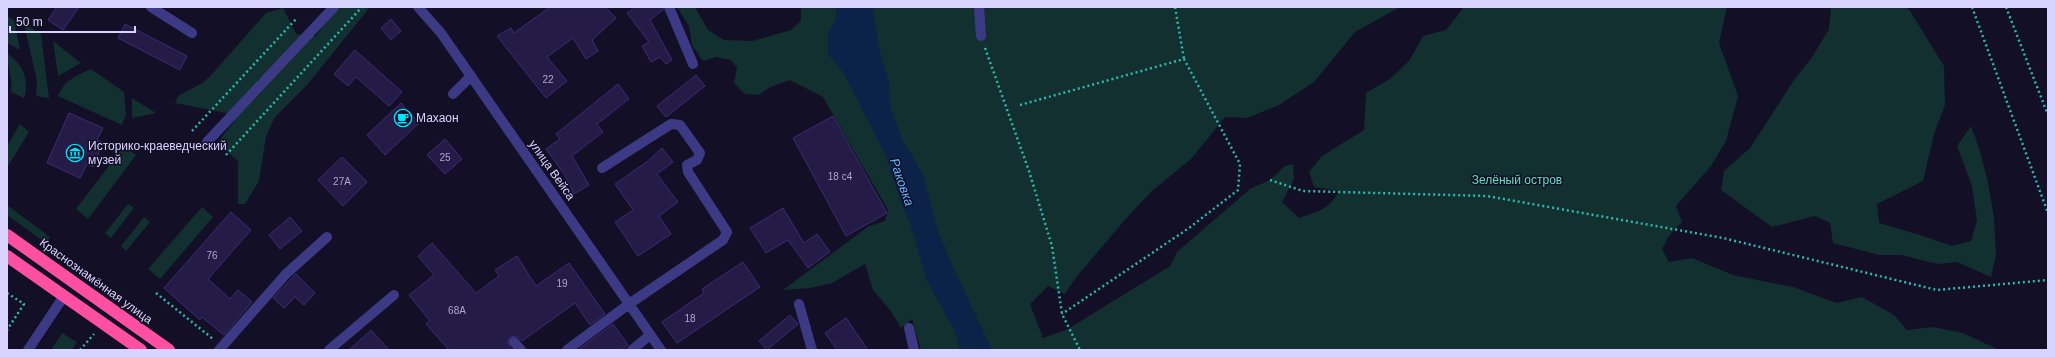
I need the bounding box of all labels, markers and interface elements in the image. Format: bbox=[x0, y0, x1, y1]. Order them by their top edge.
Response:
scale bar bbox=[10, 8, 135, 34]
text: 50 m bbox=[16, 15, 43, 29]
house number: 22 bbox=[542, 74, 554, 85]
cafe icon: Махаон bbox=[393, 108, 413, 128]
place label: Махаон bbox=[416, 111, 459, 125]
street label: улица Вейса bbox=[526, 137, 578, 203]
place label: Историко-краеведческий музей bbox=[88, 139, 227, 167]
museum icon: Историко-краеведческий музей bbox=[65, 143, 85, 163]
house number: 25 bbox=[439, 152, 451, 163]
water label: Раковка bbox=[887, 156, 917, 208]
house number: 18 с4 bbox=[828, 171, 853, 182]
park label: Зелёный остров bbox=[1472, 173, 1562, 187]
house number: 27А bbox=[333, 176, 351, 187]
street label: Краснознамённая улица bbox=[37, 235, 155, 327]
house number: 76 bbox=[206, 250, 218, 261]
house number: 19 bbox=[556, 278, 568, 289]
house number: 68А bbox=[448, 305, 466, 316]
house number: 18 bbox=[684, 313, 696, 324]

